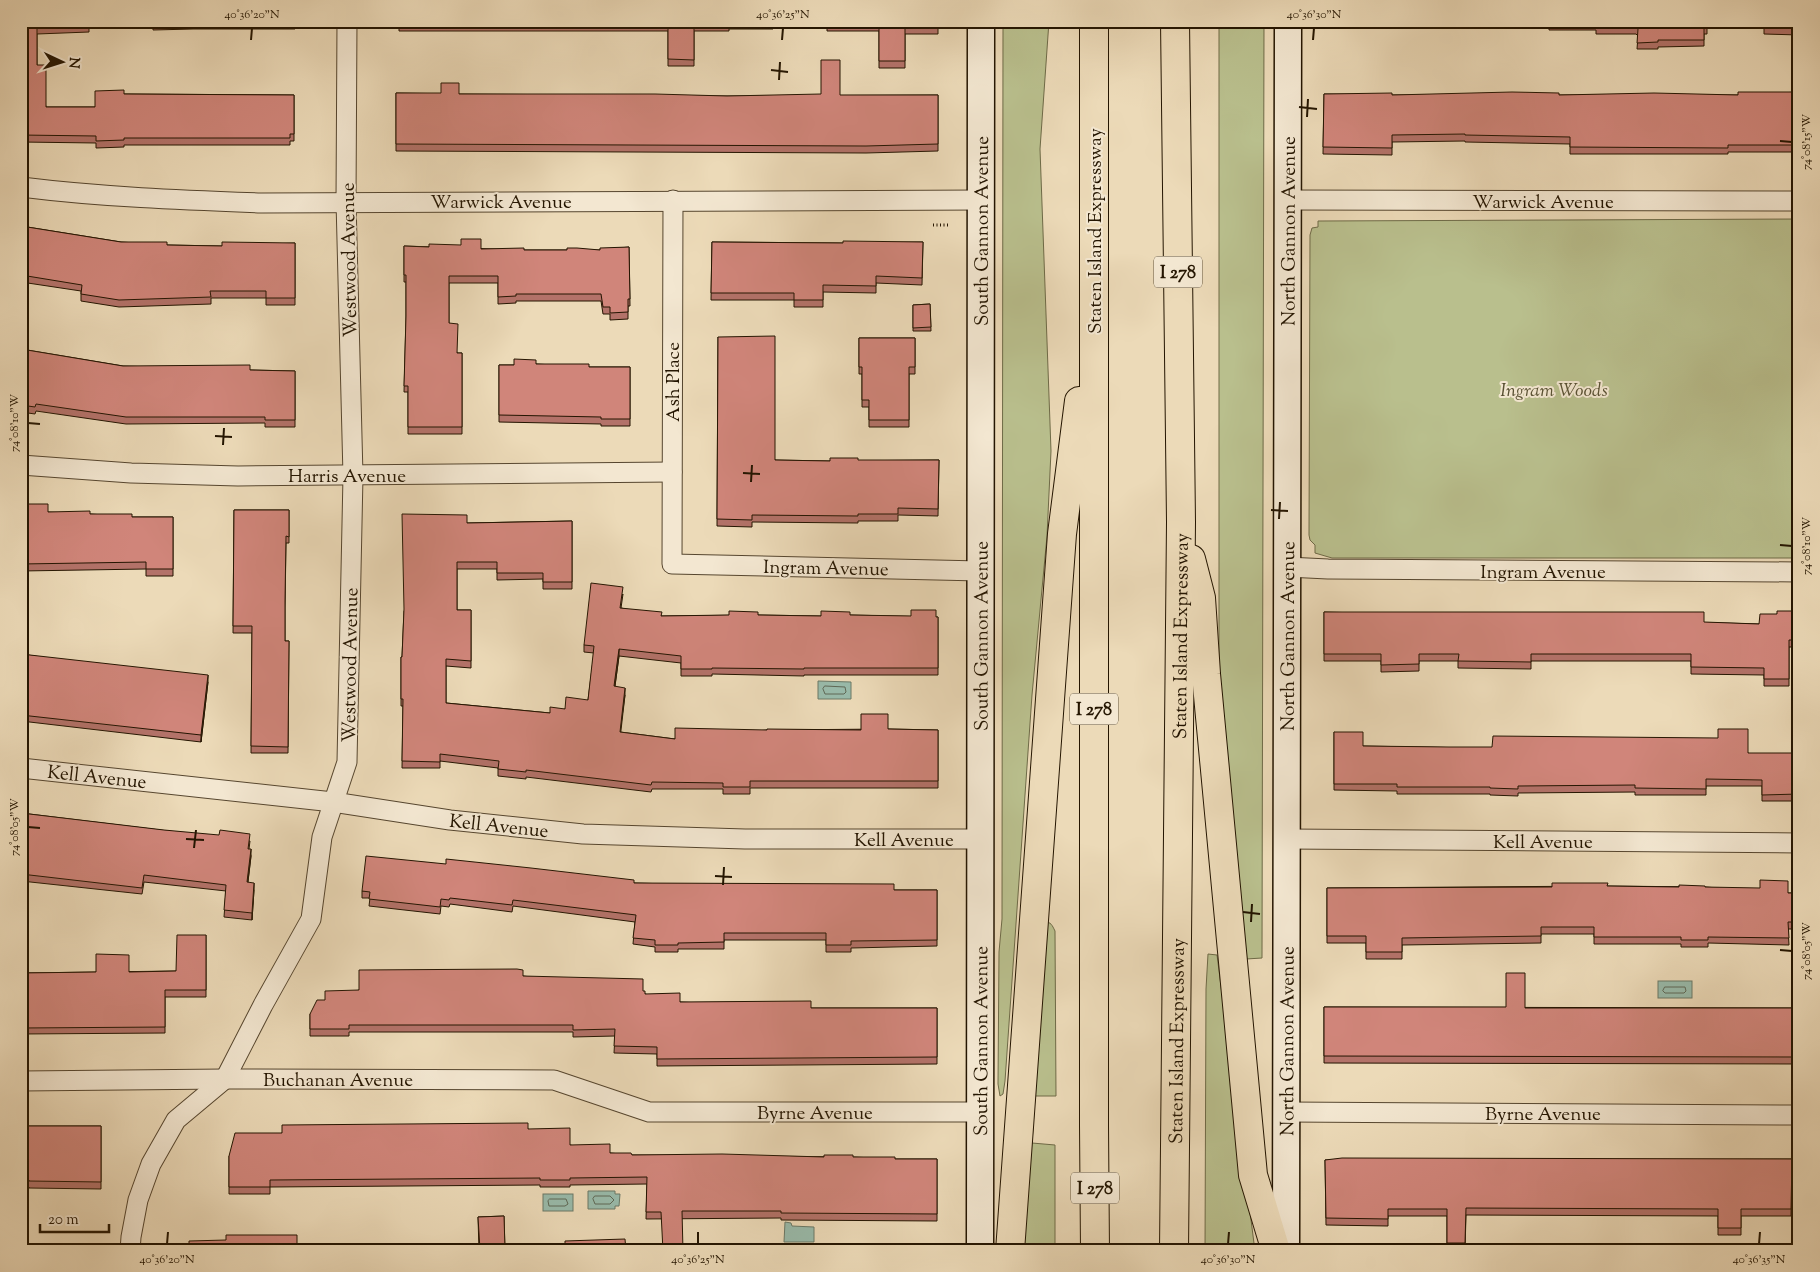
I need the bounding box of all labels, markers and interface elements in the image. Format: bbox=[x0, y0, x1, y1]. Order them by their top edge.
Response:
text: 40°36'20"N bbox=[224, 6, 280, 24]
text: 40°36'25"N bbox=[756, 6, 810, 24]
text: 40°36'30"N bbox=[1287, 6, 1342, 24]
north arrow bbox=[38, 38, 88, 88]
text: N bbox=[63, 56, 83, 69]
text: 74°08'15"W bbox=[1798, 113, 1816, 170]
street label: Staten Island Expressway bbox=[1083, 128, 1110, 334]
street label: South Gannon Avenue bbox=[970, 136, 997, 326]
street label: North Gannon Avenue bbox=[1277, 136, 1304, 326]
street label: Westwood Avenue bbox=[336, 182, 365, 338]
street label: Warwick Avenue bbox=[430, 190, 572, 217]
street label: Warwick Avenue bbox=[1472, 190, 1614, 217]
road number: I 278 bbox=[1154, 256, 1202, 288]
street label: Ash Place bbox=[661, 342, 688, 422]
park label: Ingram Woods bbox=[1500, 378, 1608, 405]
text: 74°08'10"W bbox=[6, 393, 24, 452]
street label: Harris Avenue bbox=[288, 464, 406, 491]
text: 74°08'10"W bbox=[1798, 516, 1816, 575]
street label: Staten Island Expressway bbox=[1168, 532, 1197, 739]
street label: South Gannon Avenue bbox=[969, 541, 997, 731]
street label: North Gannon Avenue bbox=[1276, 541, 1303, 731]
street label: Ingram Avenue bbox=[763, 555, 889, 584]
street label: Ingram Avenue bbox=[1480, 560, 1606, 587]
street label: Westwood Avenue bbox=[337, 587, 366, 743]
road number: I 278 bbox=[1070, 694, 1118, 724]
street label: Kell Avenue bbox=[46, 760, 148, 797]
text: 74°08'05"W bbox=[6, 797, 24, 856]
street label: Kell Avenue bbox=[448, 809, 550, 846]
street label: Kell Avenue bbox=[854, 828, 954, 855]
street label: Kell Avenue bbox=[1493, 830, 1593, 857]
text: 74°08'05"W bbox=[1798, 921, 1816, 980]
street label: Staten Island Expressway bbox=[1164, 937, 1193, 1144]
street label: South Gannon Avenue bbox=[969, 946, 996, 1136]
street label: North Gannon Avenue bbox=[1275, 946, 1302, 1136]
street label: Buchanan Avenue bbox=[263, 1068, 413, 1095]
street label: Byrne Avenue bbox=[757, 1101, 873, 1128]
street label: Byrne Avenue bbox=[1485, 1102, 1601, 1129]
road number: I 278 bbox=[1071, 1172, 1119, 1204]
scale bar bbox=[40, 1202, 109, 1234]
text: 20 m bbox=[48, 1210, 79, 1231]
text: 40°36'20"N bbox=[139, 1251, 195, 1269]
text: 40°36'25"N bbox=[671, 1251, 725, 1269]
text: 40°36'30"N bbox=[1201, 1251, 1256, 1269]
text: 40°36'35"N bbox=[1733, 1251, 1786, 1269]

